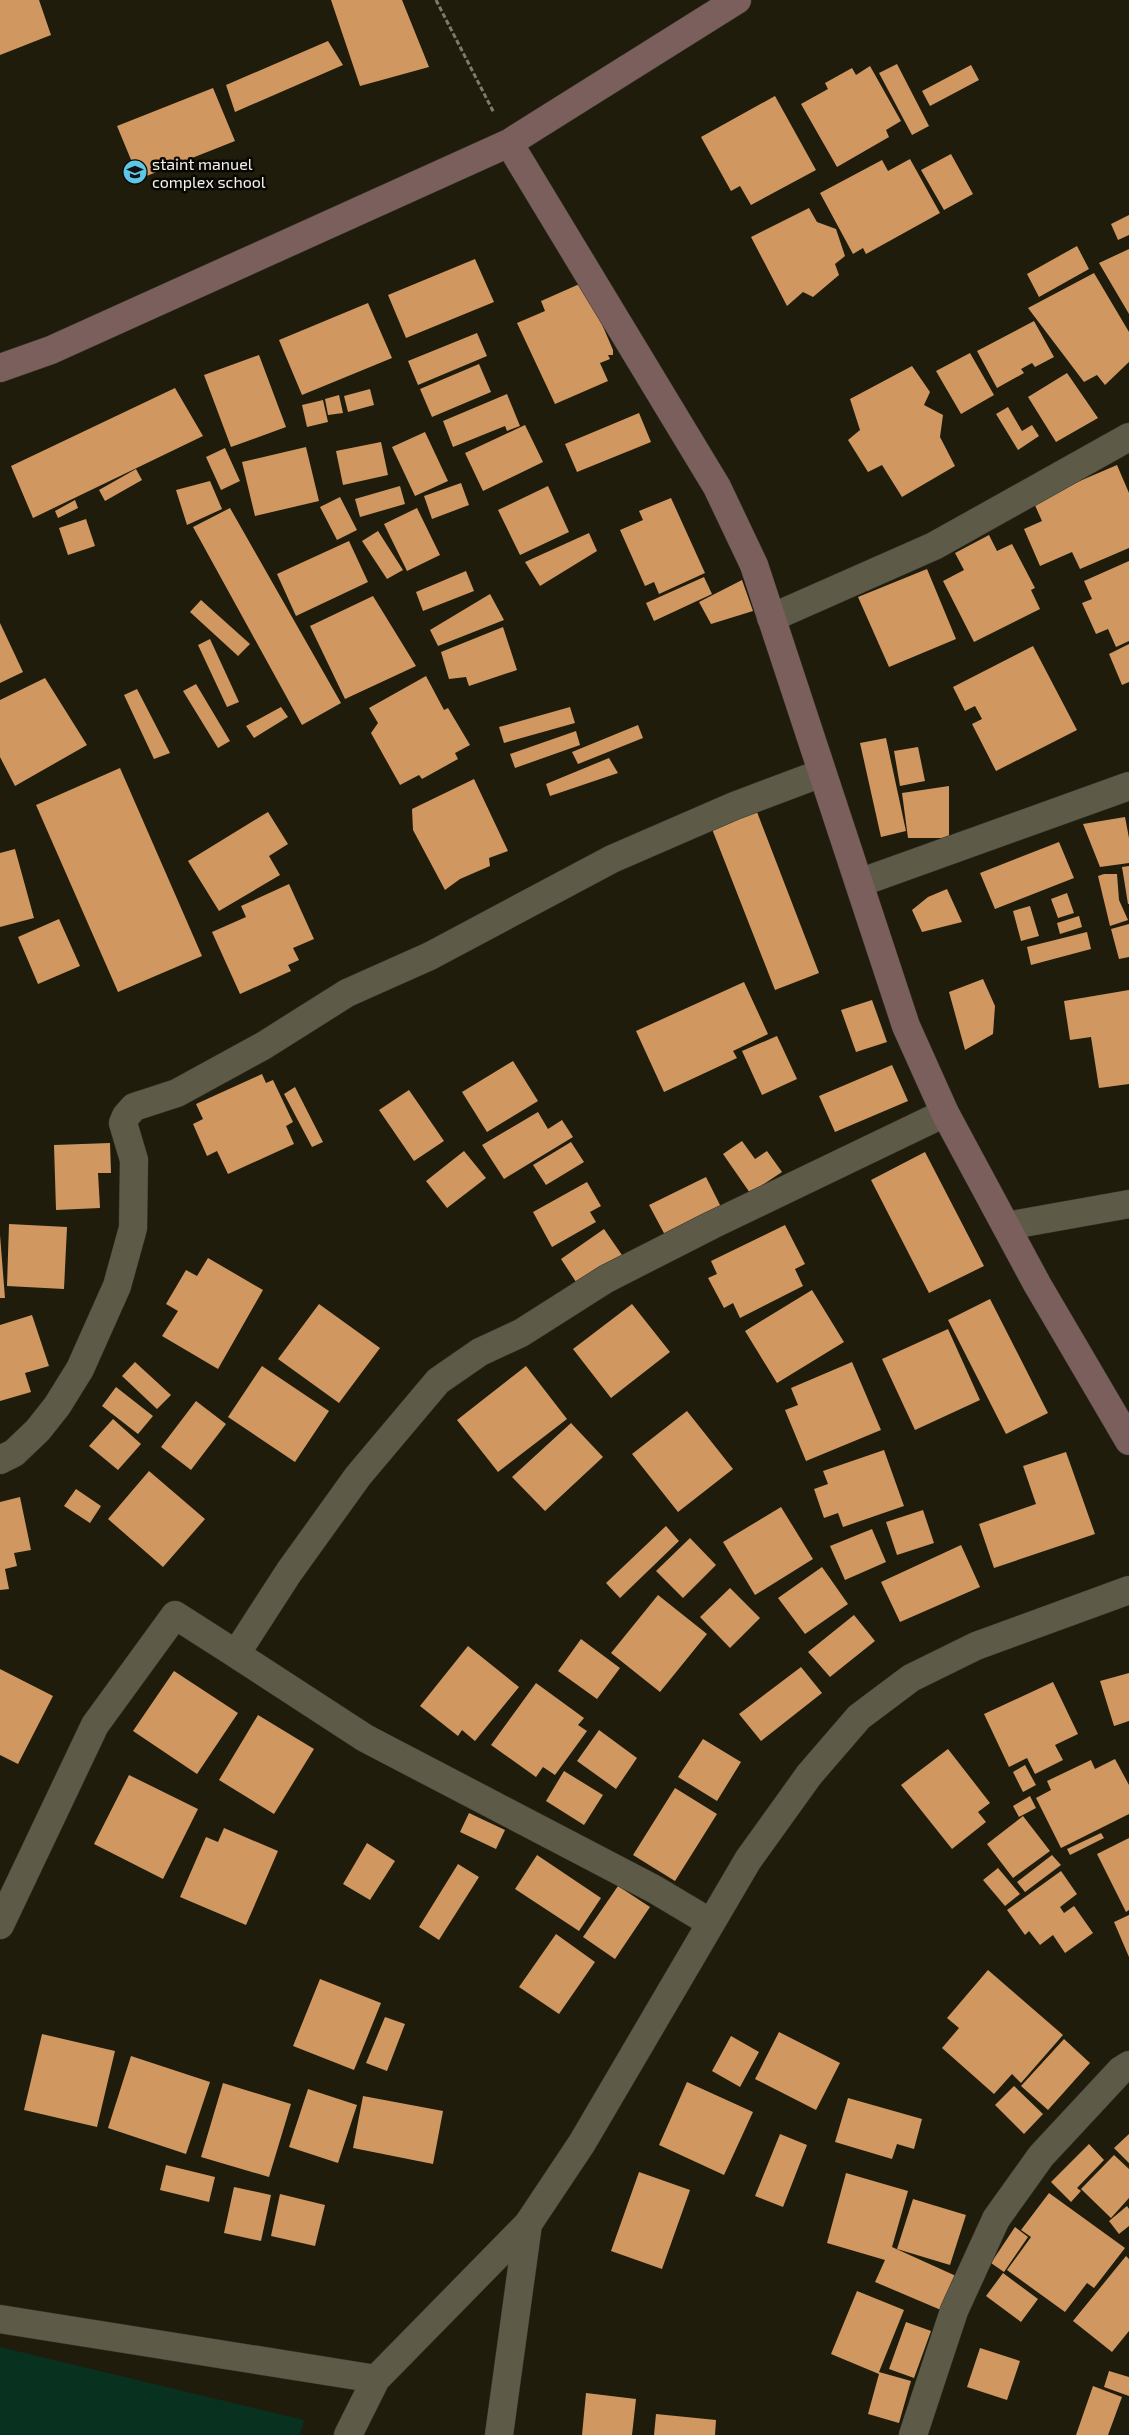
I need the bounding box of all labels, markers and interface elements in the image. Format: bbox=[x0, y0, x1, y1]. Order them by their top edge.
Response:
place label: staint manuel complex school bbox=[152, 154, 266, 191]
school or university icon: staint manuel complex school bbox=[122, 159, 148, 185]

